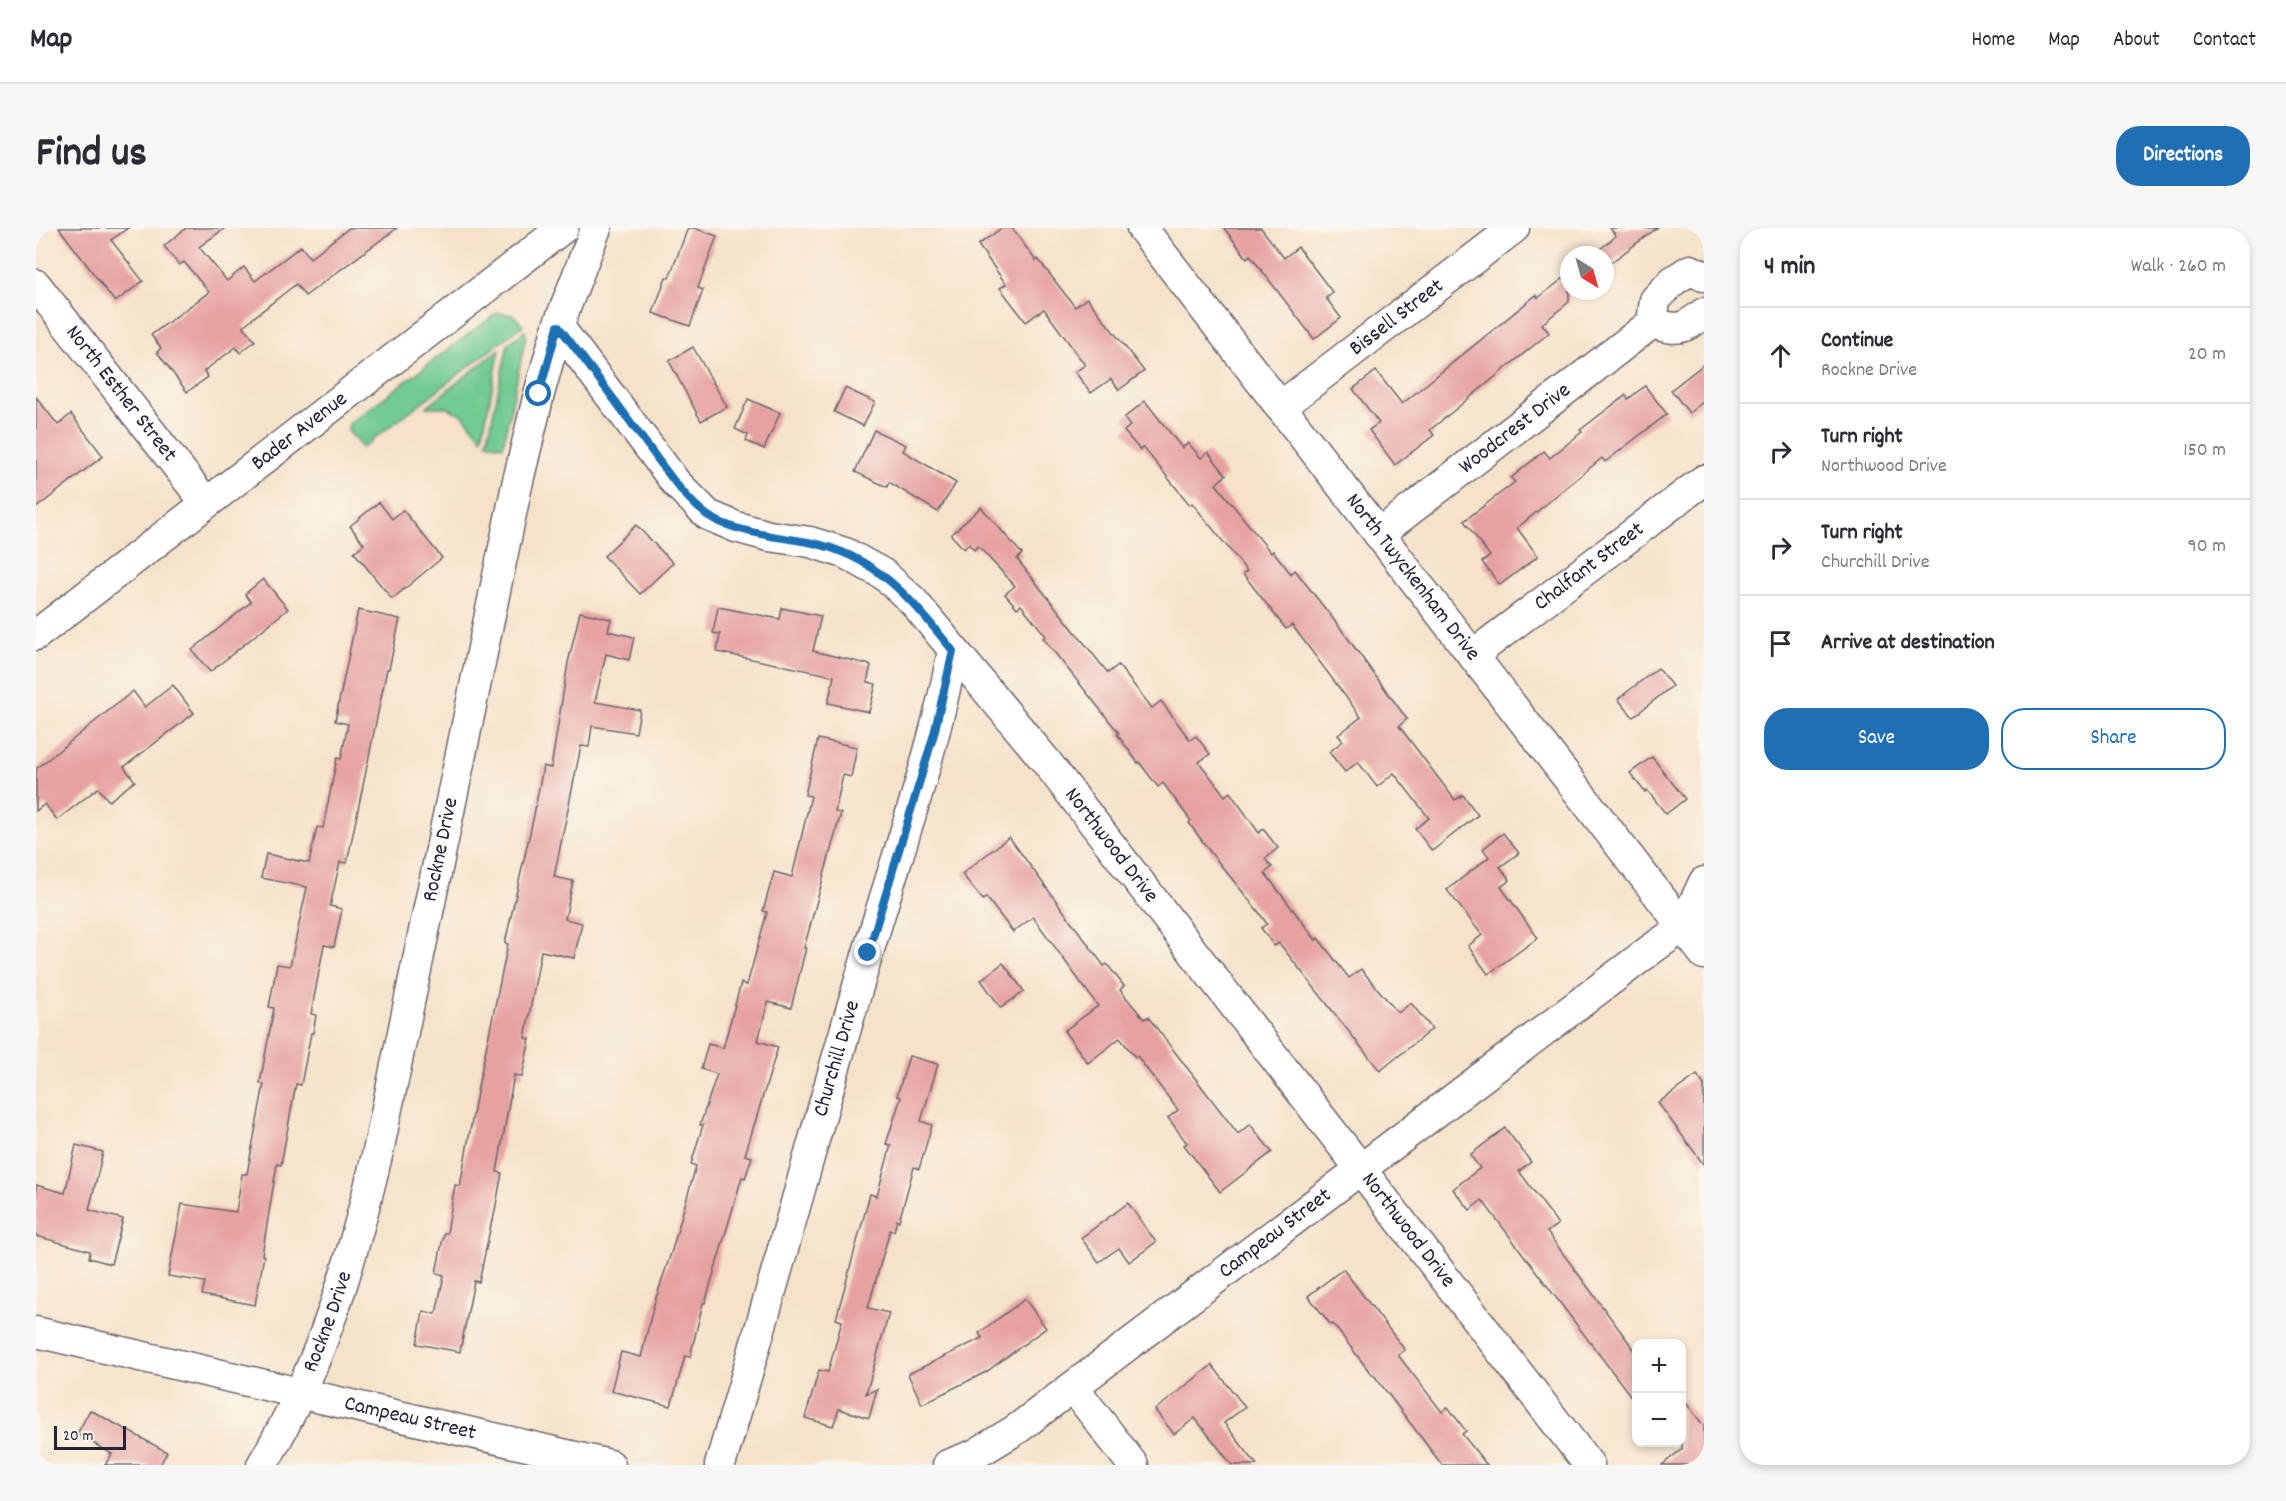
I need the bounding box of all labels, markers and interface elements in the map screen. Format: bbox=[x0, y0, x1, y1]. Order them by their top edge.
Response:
text: Map bbox=[30, 21, 72, 61]
text: Home bbox=[1971, 26, 2015, 56]
text: Map bbox=[2048, 26, 2080, 56]
text: About bbox=[2113, 26, 2160, 56]
text: Contact bbox=[2193, 26, 2256, 56]
text: Find us bbox=[36, 126, 147, 186]
button: Directions bbox=[2116, 126, 2250, 186]
north arrow bbox=[1560, 246, 1614, 300]
text: 4 min bbox=[1764, 249, 1815, 286]
text: Walk · 260 m bbox=[2131, 253, 2226, 281]
street label: Bissell Street bbox=[1343, 271, 1451, 364]
street label: North Esther Street bbox=[58, 319, 184, 469]
text: Continue bbox=[1821, 326, 1893, 357]
icon: ahead bbox=[1764, 339, 1797, 372]
text: 20 m bbox=[2188, 341, 2226, 369]
text: Rockne Drive bbox=[1821, 357, 1917, 385]
street label: Woodcrest Drive bbox=[1453, 376, 1578, 482]
route start bbox=[525, 380, 551, 406]
street label: Bader Avenue bbox=[245, 384, 354, 479]
text: Turn right bbox=[1821, 422, 1903, 453]
icon: right bbox=[1764, 435, 1797, 468]
text: 150 m bbox=[2183, 437, 2226, 465]
text: Northwood Drive bbox=[1821, 453, 1947, 481]
street label: North Twyckenham Drive bbox=[1338, 487, 1487, 668]
street label: Chalfant Street bbox=[1528, 515, 1651, 619]
text: Turn right bbox=[1821, 518, 1903, 549]
icon: right bbox=[1764, 531, 1797, 564]
text: 90 m bbox=[2188, 533, 2226, 561]
text: Churchill Drive bbox=[1821, 549, 1930, 577]
icon: arrive bbox=[1764, 627, 1797, 660]
text: Arrive at destination bbox=[1821, 628, 1995, 659]
button: Save bbox=[1764, 708, 1989, 770]
button: Share bbox=[2001, 708, 2226, 770]
street label: Northwood Drive bbox=[1056, 781, 1166, 910]
street label: Rockne Drive bbox=[415, 795, 467, 905]
route end bbox=[854, 939, 880, 965]
street label: Churchill Drive bbox=[806, 997, 869, 1120]
street label: Northwood Drive bbox=[1353, 1166, 1463, 1295]
street label: Campeau Street bbox=[1212, 1181, 1338, 1287]
street label: Rockne Drive bbox=[295, 1267, 361, 1377]
map controls bbox=[1632, 1339, 1686, 1447]
button: + bbox=[1632, 1339, 1686, 1393]
street label: Campeau Street bbox=[341, 1388, 479, 1449]
button: − bbox=[1632, 1393, 1686, 1447]
scale bar bbox=[54, 1423, 126, 1450]
text: 20 m bbox=[63, 1425, 93, 1448]

